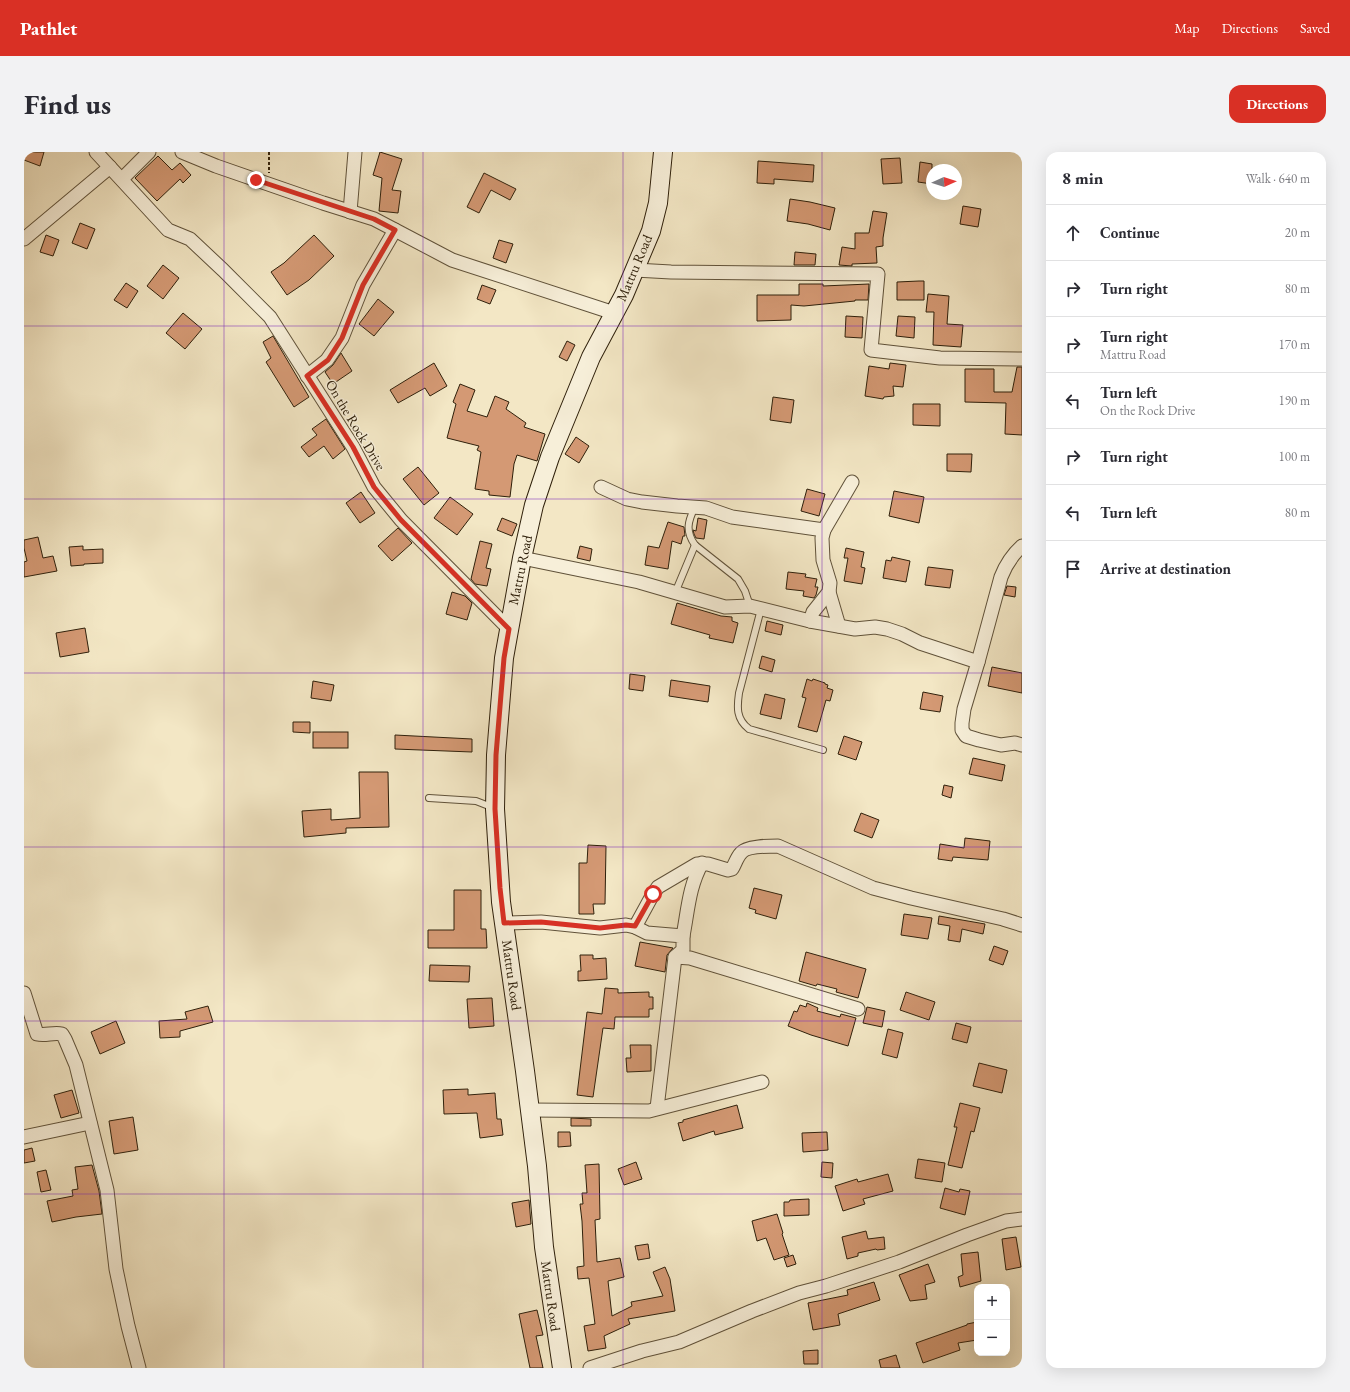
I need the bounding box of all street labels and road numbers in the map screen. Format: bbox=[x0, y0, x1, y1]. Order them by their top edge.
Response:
street label: Mattru Road bbox=[612, 231, 656, 304]
street label: On the Rock Drive bbox=[322, 376, 390, 474]
street label: Mattru Road bbox=[504, 533, 536, 607]
street label: Mattru Road bbox=[498, 939, 526, 1012]
street label: Mattru Road bbox=[537, 1260, 565, 1333]

